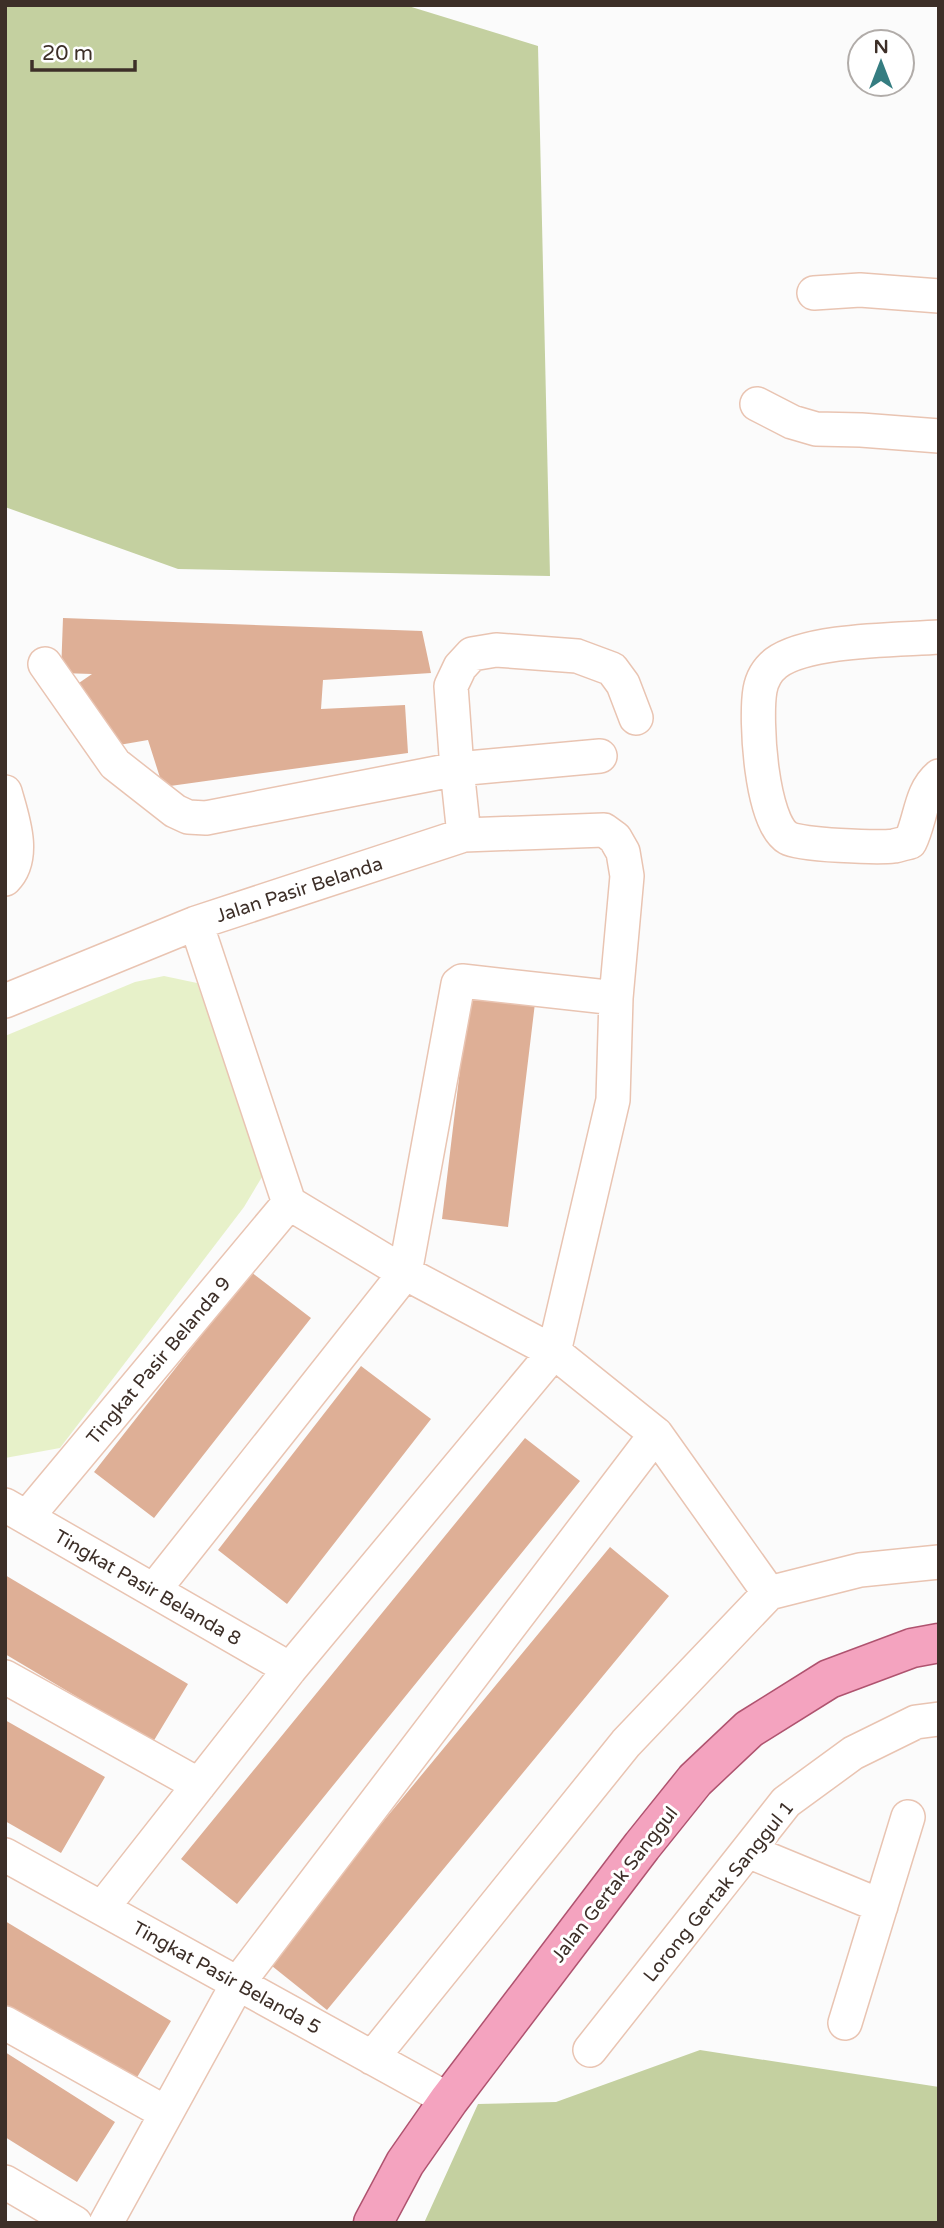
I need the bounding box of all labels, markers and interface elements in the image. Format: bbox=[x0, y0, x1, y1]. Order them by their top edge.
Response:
scale bar bbox=[32, 28, 135, 72]
north arrow bbox=[846, 28, 916, 98]
text: N bbox=[873, 36, 889, 58]
text: 20 m bbox=[42, 41, 93, 66]
street label: Jalan Pasir Belanda bbox=[213, 853, 385, 927]
street label: Tingkat Pasir Belanda 9 bbox=[82, 1272, 235, 1449]
street label: Tingkat Pasir Belanda 8 bbox=[50, 1525, 245, 1650]
street label: Lorong Gertak Sanggul 1 bbox=[639, 1797, 799, 1986]
street label: Jalan Gertak Sanggul bbox=[547, 1802, 682, 1967]
street label: Tingkat Pasir Belanda 5 bbox=[129, 1917, 324, 2039]

